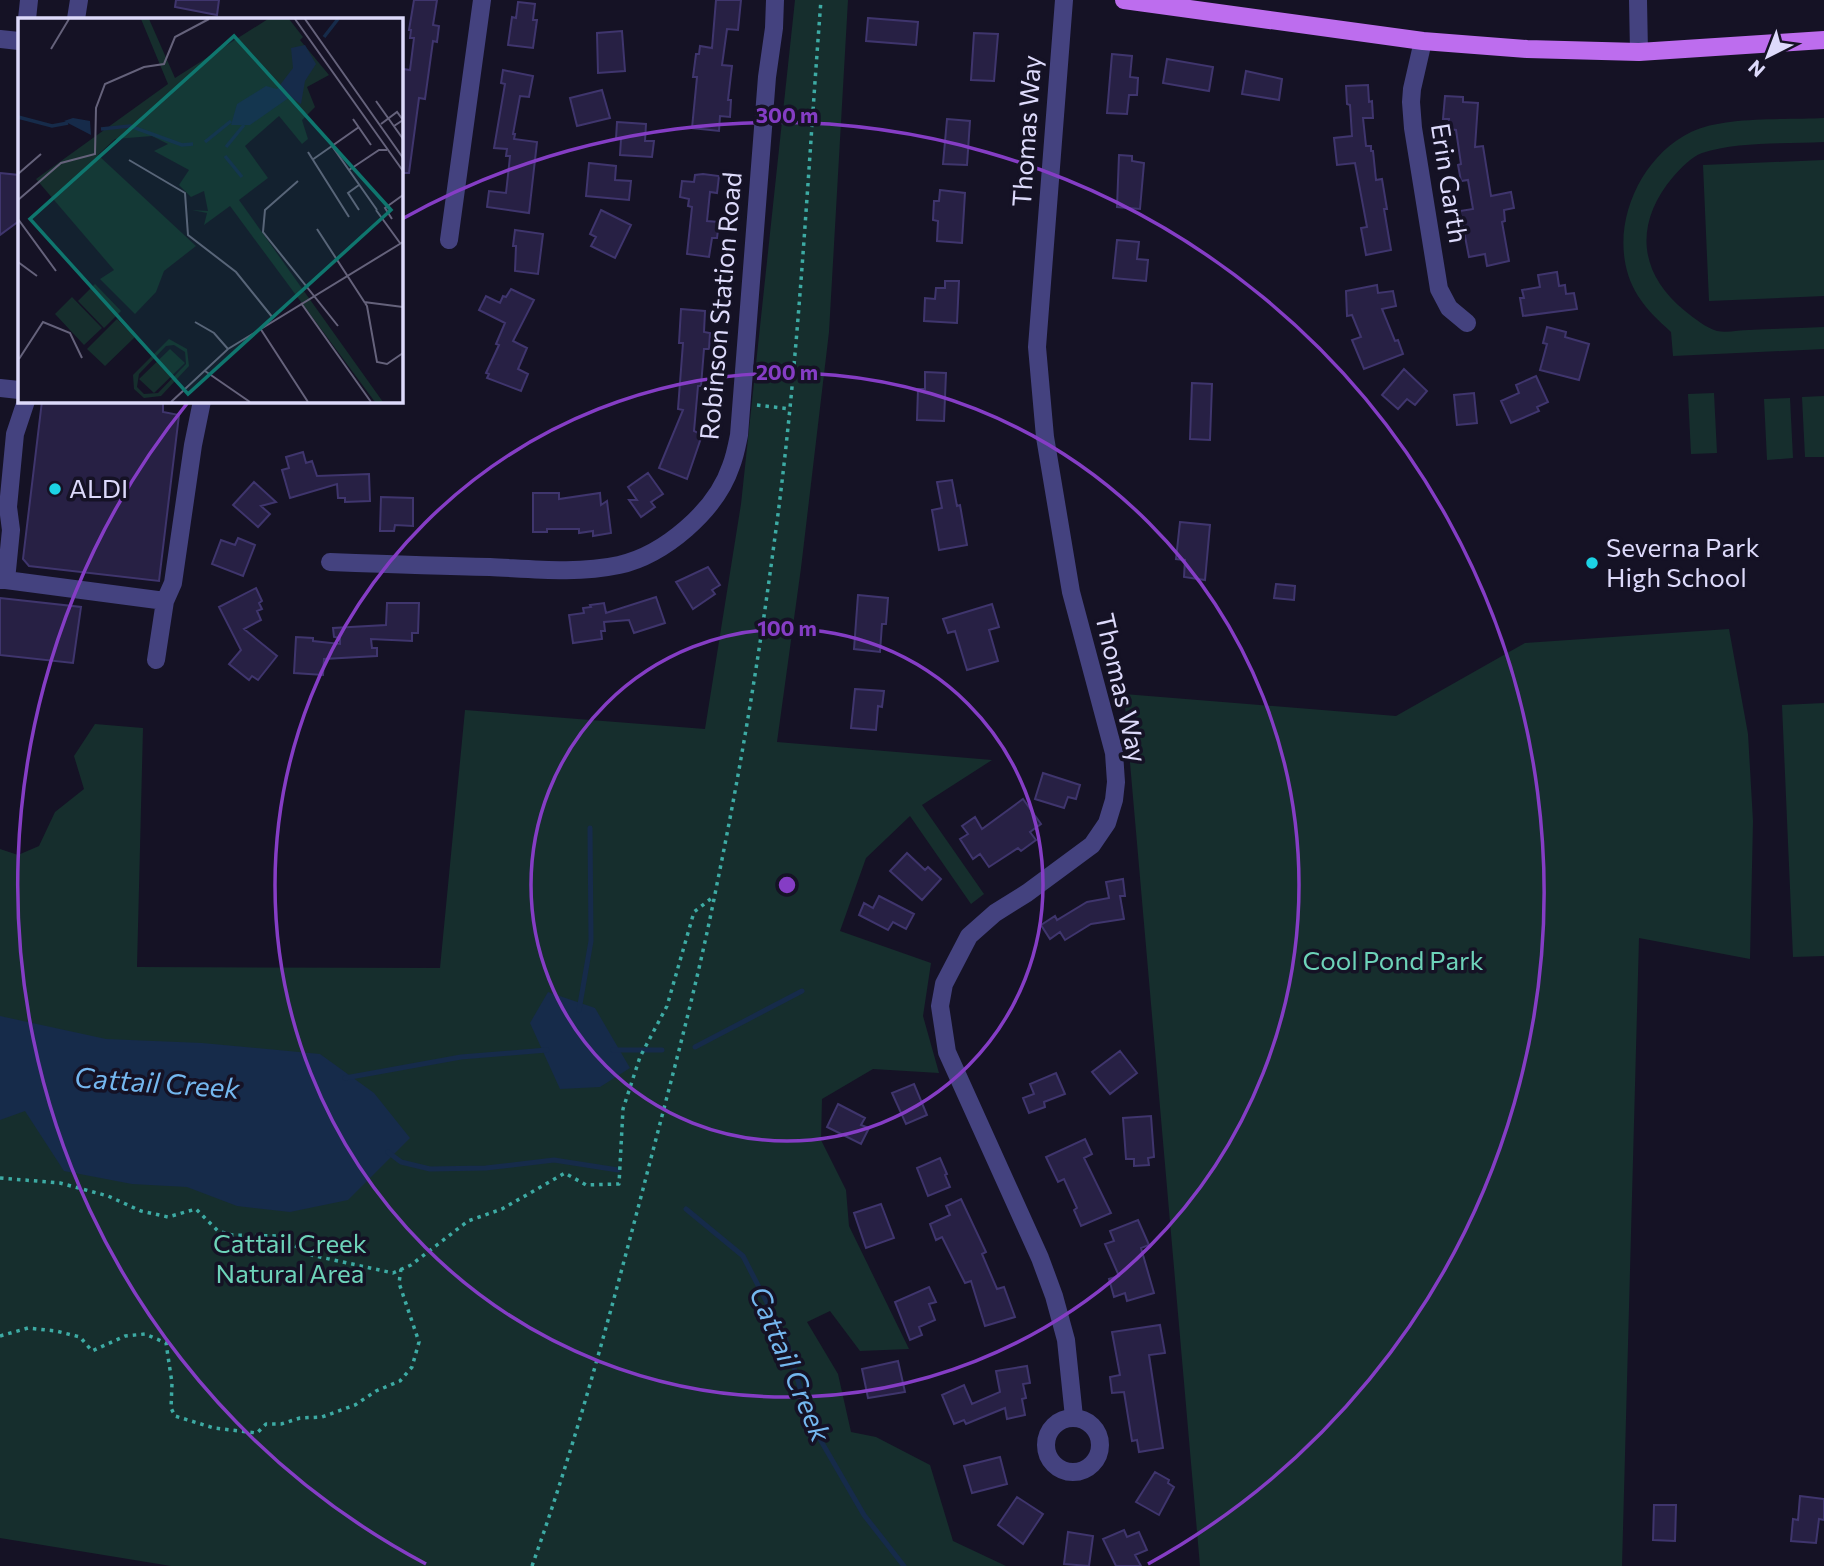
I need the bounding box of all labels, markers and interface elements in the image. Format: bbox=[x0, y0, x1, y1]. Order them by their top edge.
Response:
inset map bbox=[18, 18, 402, 402]
north arrow bbox=[1733, 21, 1803, 91]
street label: Thomas Way bbox=[1005, 54, 1046, 208]
text: N bbox=[1743, 56, 1769, 82]
text: 300 m bbox=[756, 102, 818, 127]
street label: Erin Garth bbox=[1426, 121, 1475, 245]
street label: Robinson Station Road bbox=[692, 171, 747, 441]
text: 200 m bbox=[756, 359, 818, 384]
place label: ALDI bbox=[69, 472, 128, 503]
marker: ALDI bbox=[47, 481, 63, 497]
place label: Severna Park High School bbox=[1606, 531, 1759, 592]
marker: Severna Park High School bbox=[1584, 555, 1600, 571]
street label: Thomas Way bbox=[1090, 610, 1155, 765]
text: 100 m bbox=[757, 615, 817, 640]
centre of rings bbox=[775, 873, 799, 897]
park label: Cool Pond Park bbox=[1302, 944, 1484, 975]
water label: Cattail Creek bbox=[73, 1059, 242, 1105]
park label: Cattail Creek Natural Area bbox=[213, 1227, 367, 1288]
water label: Cattail Creek bbox=[743, 1281, 839, 1447]

